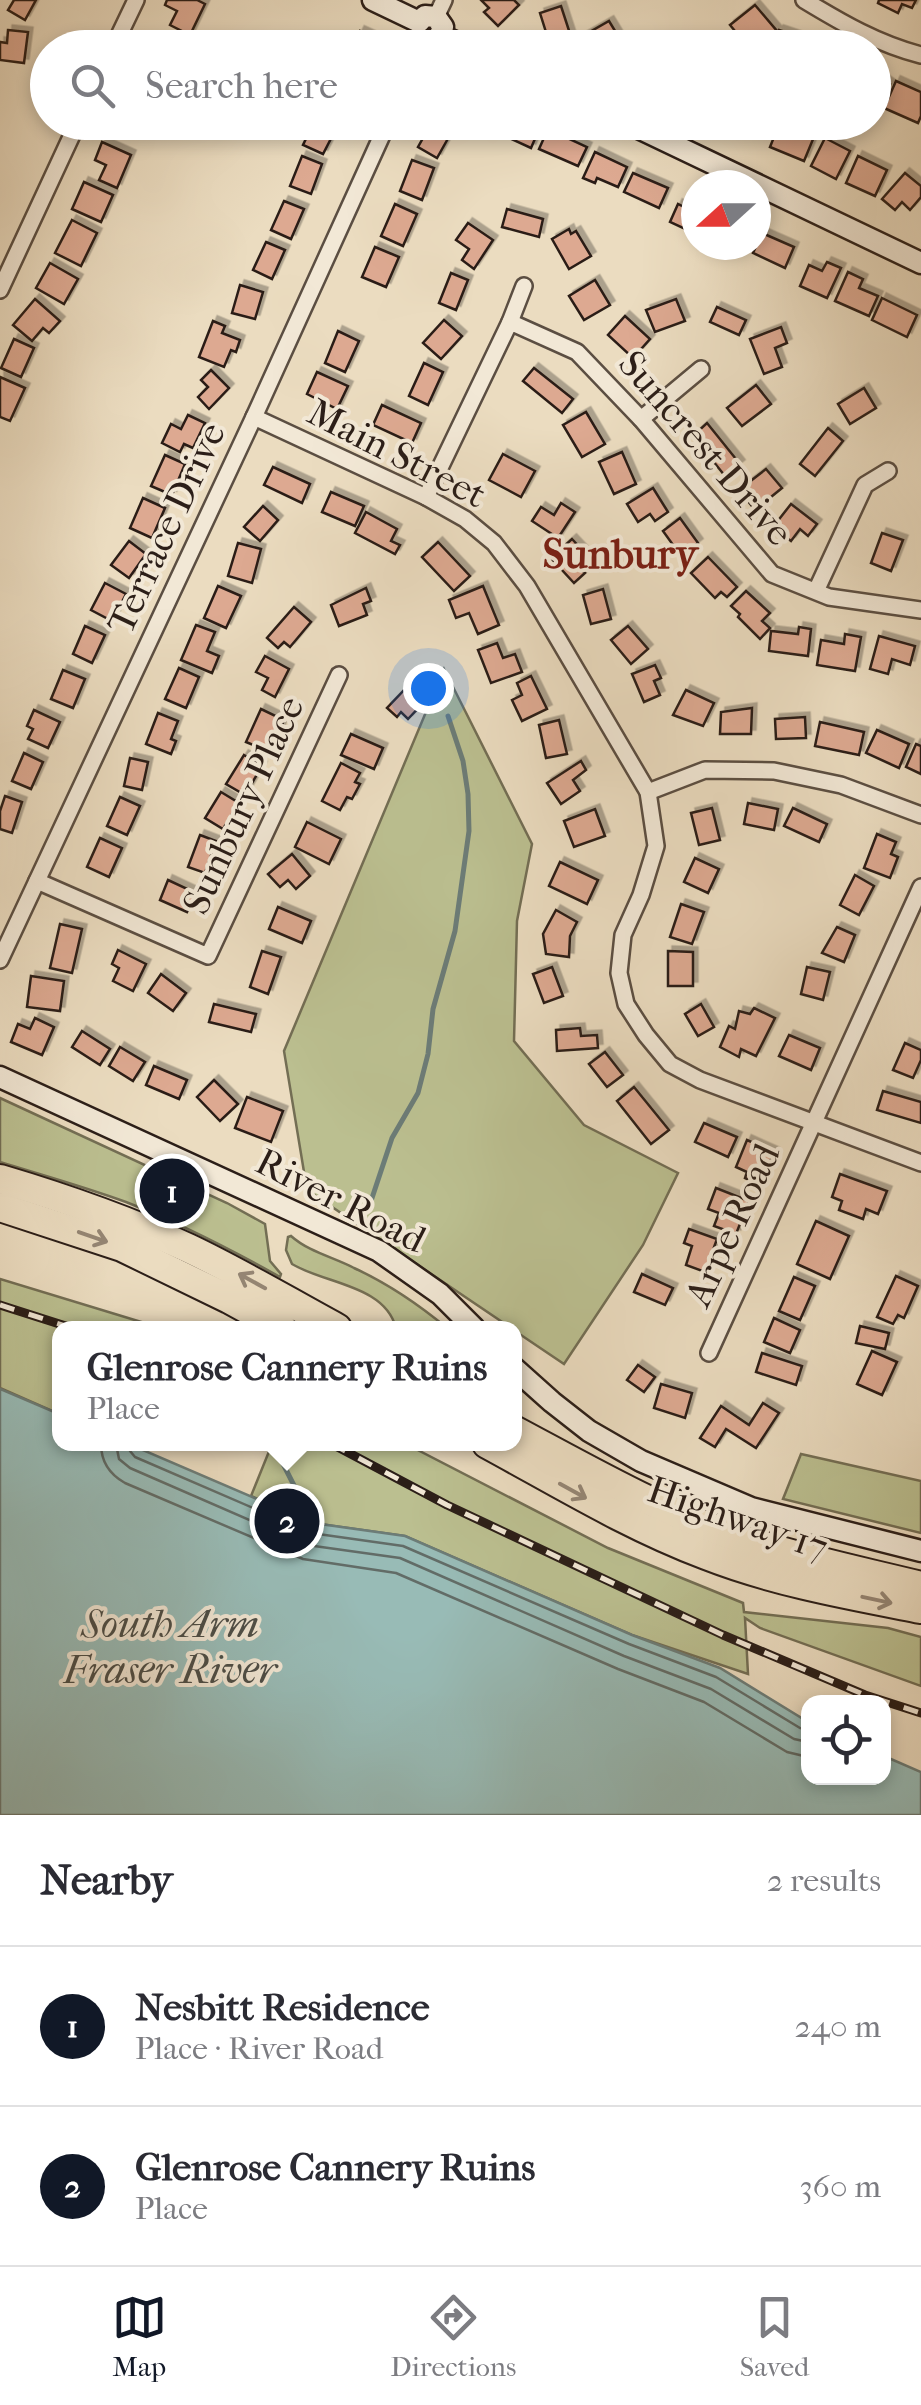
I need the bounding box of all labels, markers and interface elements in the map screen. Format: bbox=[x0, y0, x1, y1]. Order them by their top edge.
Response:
search box bbox=[30, 30, 891, 140]
icon: search bbox=[65, 58, 120, 113]
text: Search here bbox=[145, 63, 338, 108]
north arrow bbox=[681, 170, 771, 260]
street label: Suncrest Drive bbox=[609, 342, 802, 555]
street label: Main Street bbox=[300, 389, 494, 518]
street label: Terrace Drive bbox=[98, 416, 235, 641]
district label: Sunbury bbox=[542, 530, 700, 579]
your location bbox=[403, 663, 454, 714]
street label: Sunbury Place bbox=[173, 689, 314, 921]
street label: Arpe Road bbox=[674, 1137, 790, 1315]
street label: River Road bbox=[249, 1139, 433, 1262]
pin: 1 bbox=[140, 1154, 204, 1228]
one-way arrow bbox=[76, 1230, 108, 1248]
one-way arrow bbox=[237, 1270, 267, 1290]
popup bbox=[52, 1321, 522, 1451]
text: Glenrose Cannery Ruins bbox=[87, 1345, 487, 1390]
text: Place bbox=[87, 1390, 160, 1427]
street label: Highway 17 bbox=[642, 1467, 834, 1570]
one-way arrow bbox=[557, 1481, 587, 1501]
pin: 2 bbox=[254, 1484, 320, 1558]
one-way arrow bbox=[860, 1592, 892, 1611]
water label: South Arm Fraser River bbox=[62, 1601, 279, 1693]
map controls bbox=[801, 1695, 891, 1785]
button: locate bbox=[801, 1695, 891, 1785]
text: Nearby bbox=[40, 1856, 172, 1905]
text: 2 results bbox=[767, 1862, 881, 1899]
text: Nesbitt Residence bbox=[135, 1985, 430, 2030]
text: 1 bbox=[67, 2008, 78, 2045]
text: 240 m bbox=[795, 2008, 881, 2045]
text: Place · River Road bbox=[135, 2030, 383, 2067]
text: Glenrose Cannery Ruins bbox=[135, 2145, 535, 2190]
text: 2 bbox=[64, 2168, 81, 2205]
text: 360 m bbox=[799, 2168, 881, 2205]
text: Place bbox=[135, 2190, 208, 2227]
tab: Map bbox=[112, 2290, 167, 2383]
tab: Directions bbox=[390, 2290, 516, 2383]
tab: Saved bbox=[740, 2290, 809, 2383]

